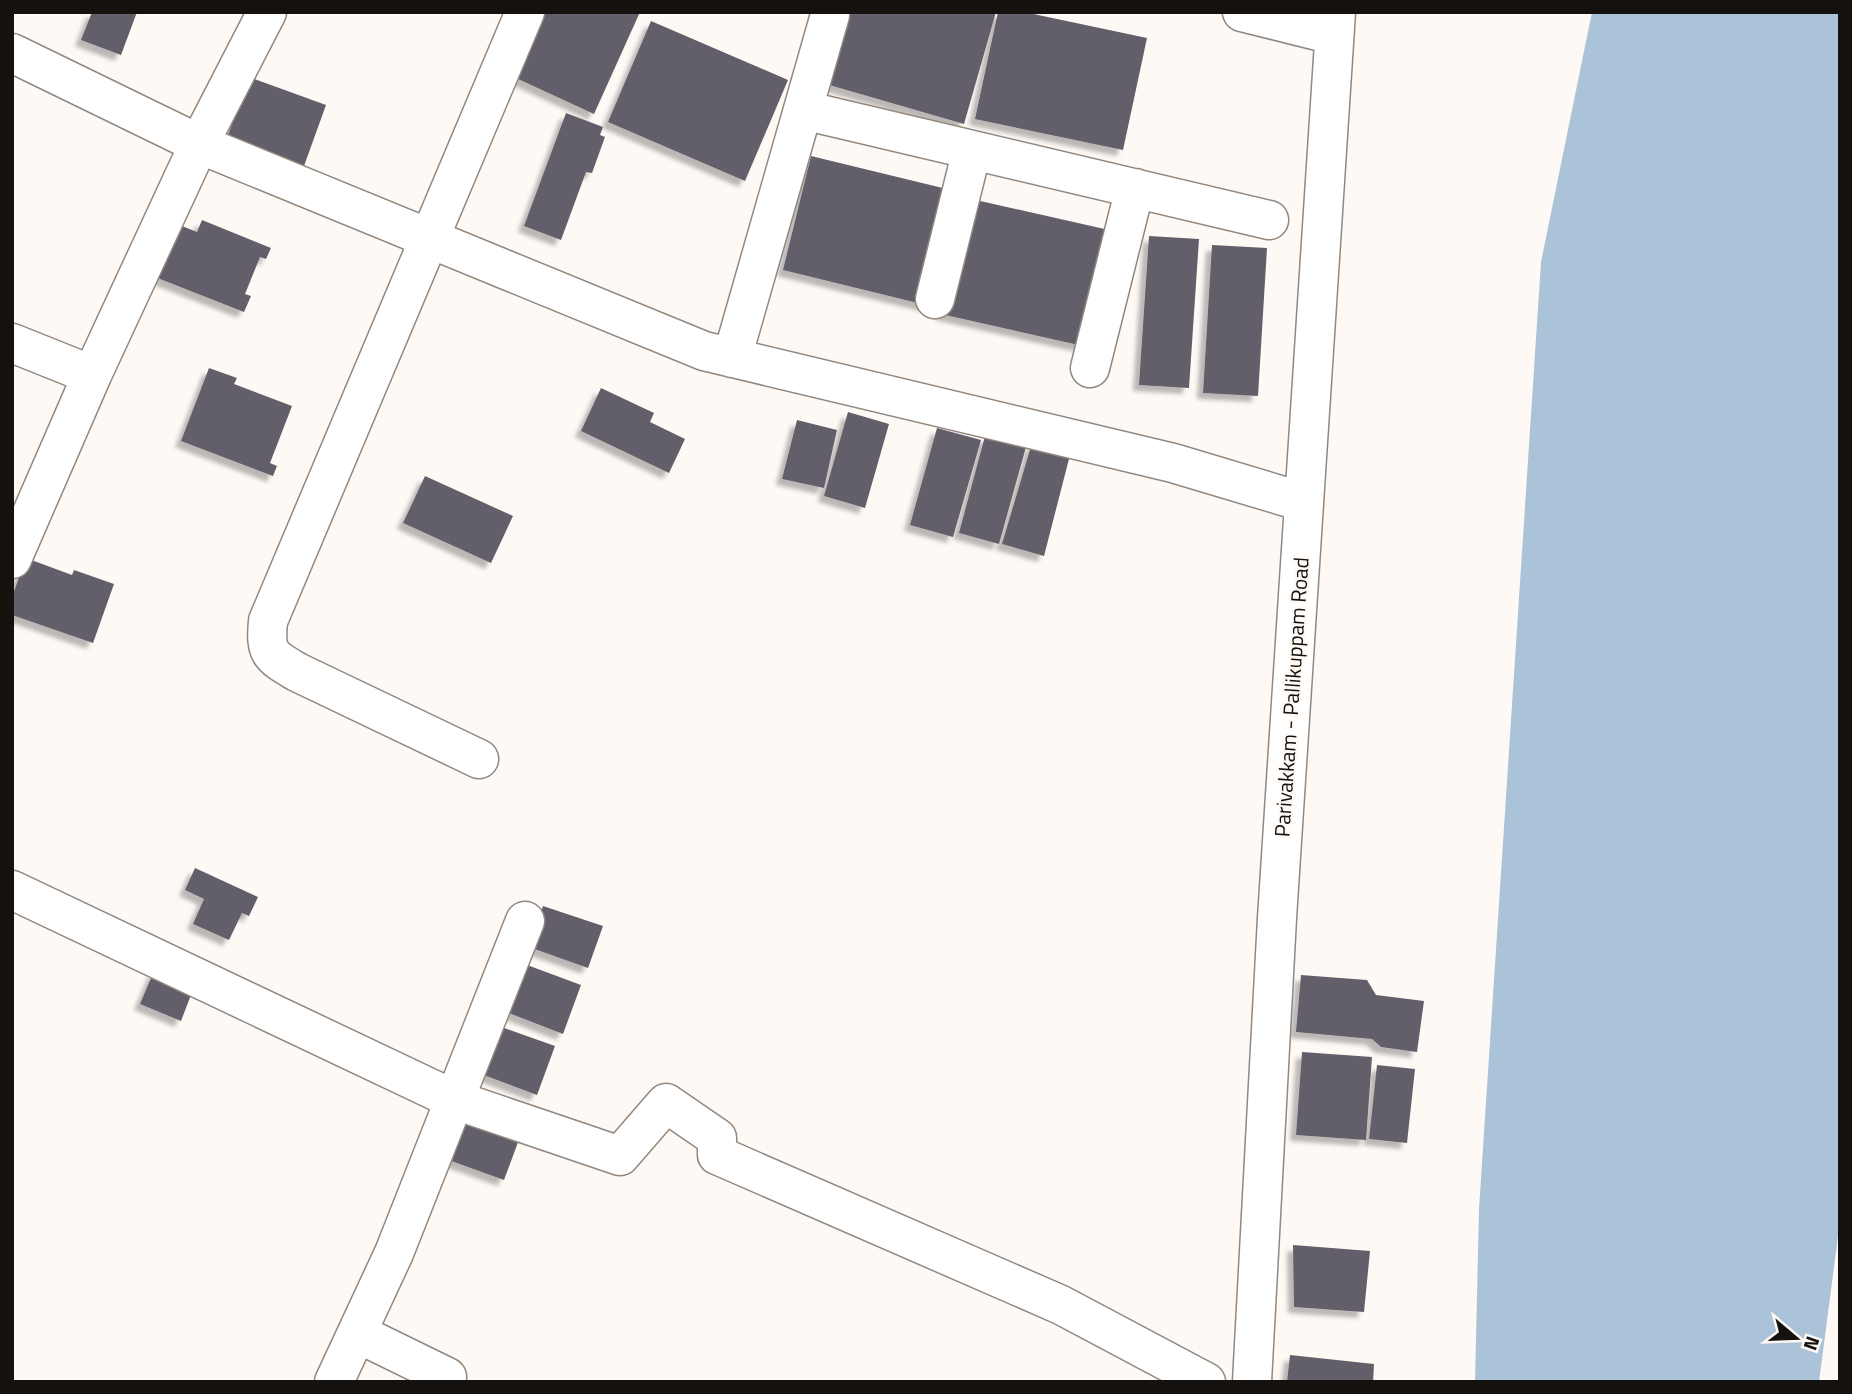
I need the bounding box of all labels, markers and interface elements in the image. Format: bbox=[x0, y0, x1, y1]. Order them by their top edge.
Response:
street label: Parivakkam - Pallikuppam Road bbox=[1265, 556, 1317, 838]
north arrow bbox=[1761, 1303, 1831, 1373]
text: N bbox=[1797, 1333, 1828, 1355]

